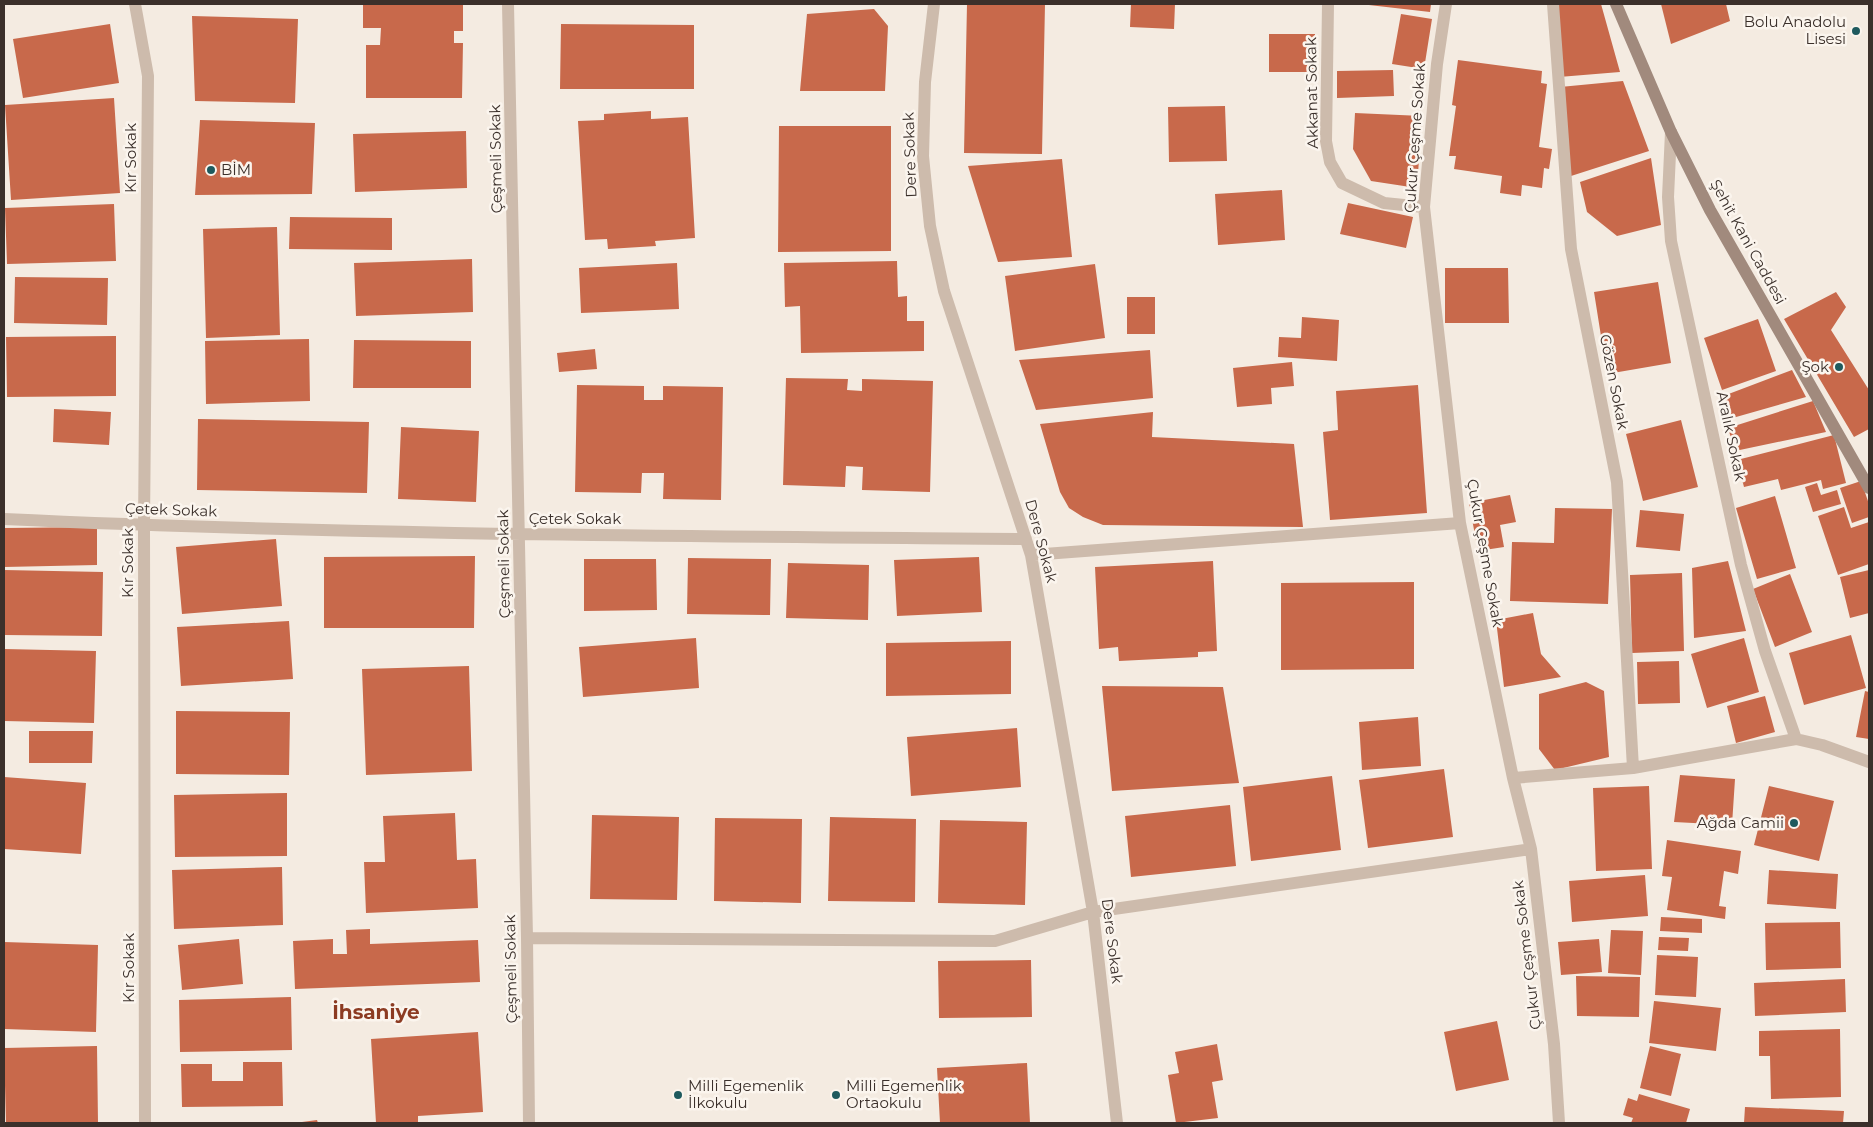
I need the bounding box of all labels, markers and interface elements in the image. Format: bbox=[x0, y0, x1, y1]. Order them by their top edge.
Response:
place label: Bolu Anadolu Lisesi bbox=[1744, 12, 1846, 48]
marker: Bolu Anadolu Lisesi bbox=[1850, 25, 1862, 37]
street label: Akkanat Sokak bbox=[1301, 37, 1322, 149]
street label: Çukur Çeşme Sokak bbox=[1400, 62, 1429, 214]
street label: Çeşmeli Sokak bbox=[485, 104, 506, 214]
street label: Dere Sokak bbox=[899, 112, 920, 198]
street label: Kır Sokak bbox=[121, 123, 140, 193]
place label: BİM bbox=[221, 160, 251, 179]
marker: BİM bbox=[205, 164, 217, 176]
street label: Şehit Kani Caddesi bbox=[1706, 176, 1791, 308]
street label: Gözen Sokak bbox=[1596, 333, 1633, 431]
place label: Şok bbox=[1801, 357, 1829, 376]
marker: Şok bbox=[1833, 361, 1845, 373]
street label: Aralık Sokak bbox=[1713, 389, 1750, 483]
street label: Çukur Çeşme Sokak bbox=[1463, 477, 1508, 629]
street label: Dere Sokak bbox=[1021, 497, 1062, 585]
street label: Çetek Sokak bbox=[125, 498, 218, 521]
street label: Çeşmeli Sokak bbox=[493, 509, 514, 619]
street label: Çetek Sokak bbox=[529, 509, 621, 528]
street label: Kır Sokak bbox=[118, 528, 137, 598]
place label: Ağda Camii bbox=[1697, 813, 1784, 832]
marker: Ağda Camii bbox=[1788, 817, 1800, 829]
street label: Çukur Çeşme Sokak bbox=[1508, 879, 1545, 1031]
street label: Dere Sokak bbox=[1098, 897, 1127, 985]
street label: Çeşmeli Sokak bbox=[500, 914, 521, 1024]
street label: Kır Sokak bbox=[119, 933, 138, 1003]
district label: İhsaniye bbox=[332, 1000, 420, 1024]
place label: Milli Egemenlik İlkokulu bbox=[688, 1076, 804, 1112]
place label: Milli Egemenlik Ortaokulu bbox=[846, 1076, 962, 1112]
marker: Milli Egemenlik İlkokulu bbox=[672, 1089, 684, 1101]
marker: Milli Egemenlik Ortaokulu bbox=[830, 1089, 842, 1101]

